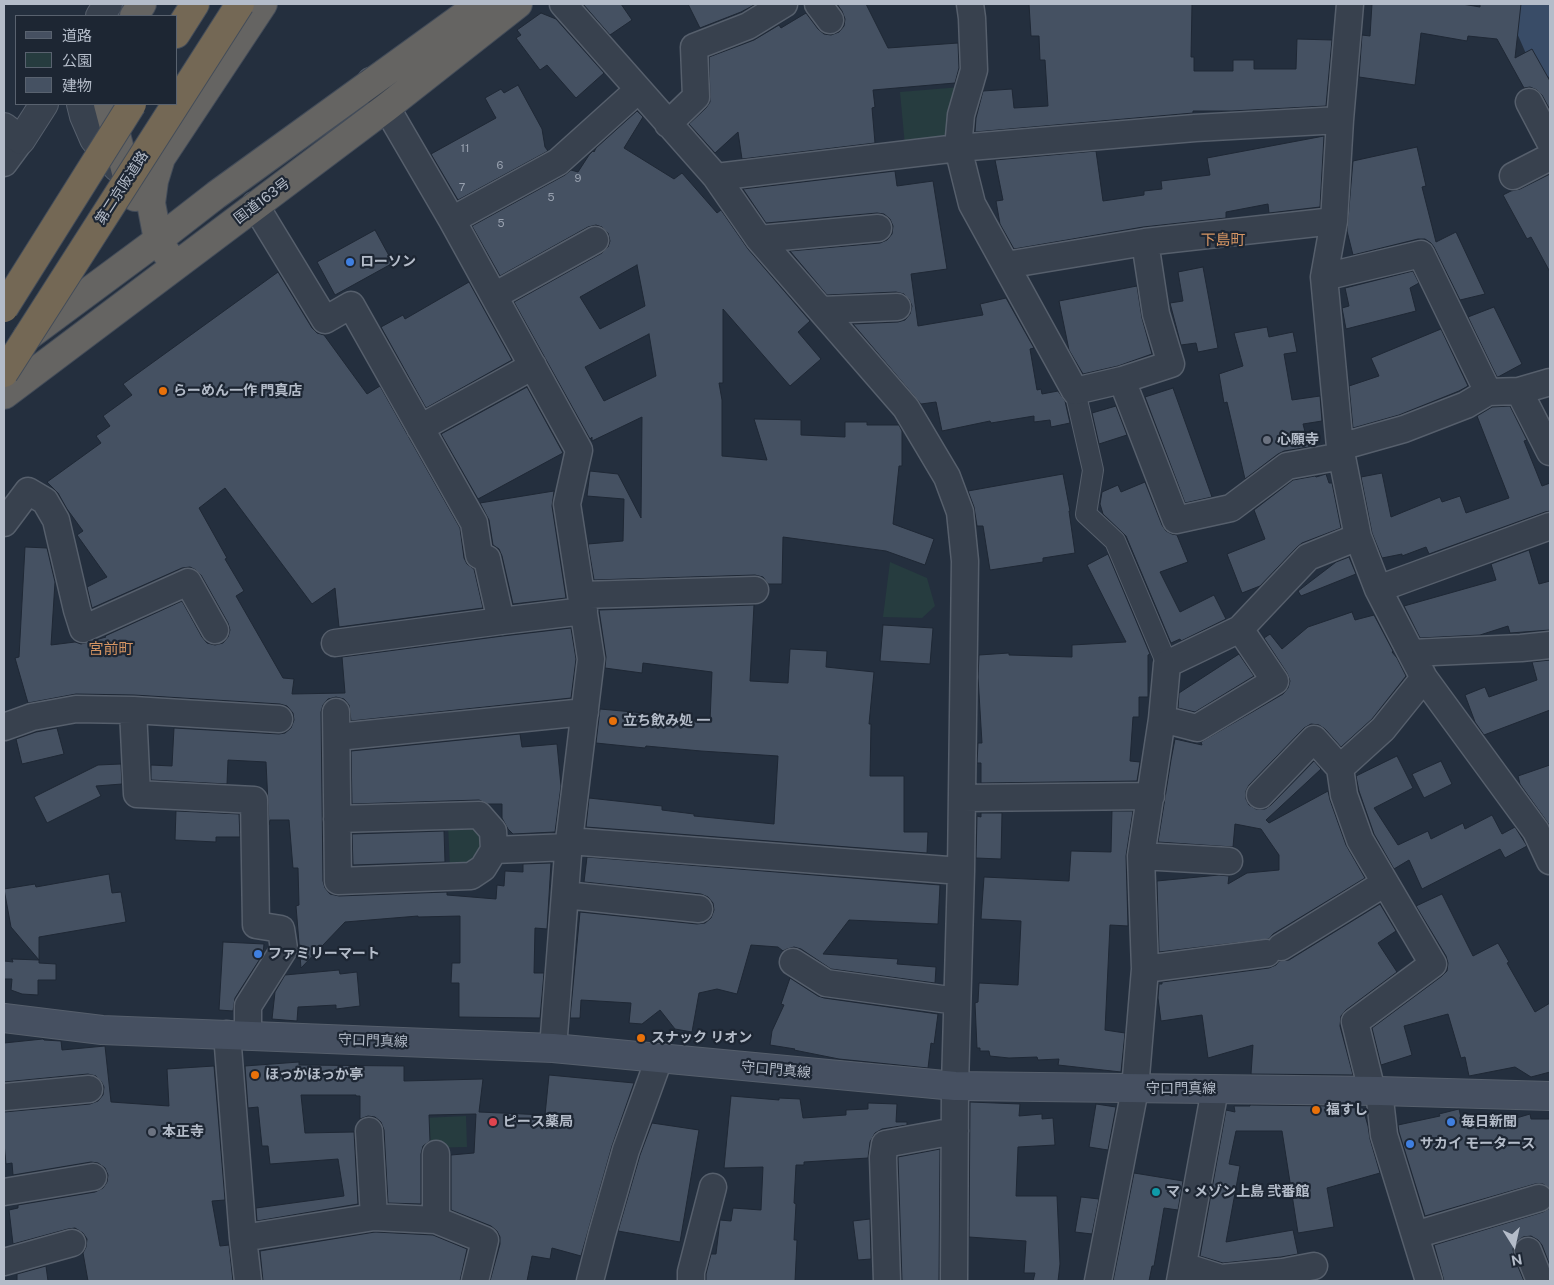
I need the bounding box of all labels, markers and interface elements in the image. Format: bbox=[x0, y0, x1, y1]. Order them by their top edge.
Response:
legend bbox=[15, 15, 178, 105]
text: 道路 bbox=[62, 27, 92, 44]
text: 公園 bbox=[62, 52, 92, 69]
text: 建物 bbox=[62, 77, 92, 94]
house number: 11 bbox=[461, 142, 469, 156]
street label: 第二京阪道路 bbox=[92, 148, 152, 228]
house number: 6 bbox=[497, 159, 503, 173]
house number: 9 bbox=[575, 172, 581, 186]
street label: 国道163号 bbox=[231, 175, 293, 227]
house number: 7 bbox=[459, 181, 465, 195]
house number: 5 bbox=[547, 191, 555, 205]
house number: 5 bbox=[497, 217, 505, 231]
district label: 下島町 bbox=[1201, 231, 1245, 249]
place label: ローソン bbox=[360, 254, 416, 270]
marker: ローソン bbox=[344, 256, 356, 268]
place label: らーめん一作 門真店 bbox=[173, 383, 302, 399]
marker: らーめん一作 門真店 bbox=[157, 385, 169, 397]
place label: 心願寺 bbox=[1277, 432, 1319, 448]
marker: 心願寺 bbox=[1261, 434, 1273, 446]
district label: 宮前町 bbox=[89, 640, 133, 658]
place label: 立ち飲み処 一 bbox=[623, 713, 710, 729]
marker: 立ち飲み処 一 bbox=[607, 715, 619, 727]
place label: ファミリーマート bbox=[268, 946, 380, 962]
marker: ファミリーマート bbox=[252, 948, 264, 960]
place label: スナック リオン bbox=[651, 1030, 752, 1046]
street label: 守口門真線 bbox=[338, 1031, 408, 1051]
marker: スナック リオン bbox=[635, 1032, 647, 1044]
street label: 守口門真線 bbox=[740, 1059, 812, 1081]
place label: ほっかほっか亭 bbox=[265, 1067, 363, 1083]
marker: ほっかほっか亭 bbox=[249, 1069, 261, 1081]
street label: 守口門真線 bbox=[1146, 1081, 1216, 1097]
place label: 福すし bbox=[1326, 1102, 1368, 1118]
marker: 福すし bbox=[1310, 1104, 1322, 1116]
place label: ピース薬局 bbox=[503, 1114, 573, 1130]
place label: 毎日新聞 bbox=[1461, 1114, 1517, 1130]
marker: ピース薬局 bbox=[487, 1116, 499, 1128]
marker: 毎日新聞 bbox=[1445, 1116, 1457, 1128]
place label: 本正寺 bbox=[162, 1124, 204, 1140]
marker: 本正寺 bbox=[146, 1126, 158, 1138]
place label: サカイ モータース bbox=[1420, 1136, 1535, 1152]
marker: サカイ モータース bbox=[1404, 1138, 1416, 1150]
place label: マ・メゾン上島 弐番館 bbox=[1166, 1184, 1309, 1200]
marker: マ・メゾン上島 弐番館 bbox=[1150, 1186, 1162, 1198]
north arrow bbox=[1489, 1220, 1539, 1270]
text: N bbox=[1510, 1251, 1523, 1269]

